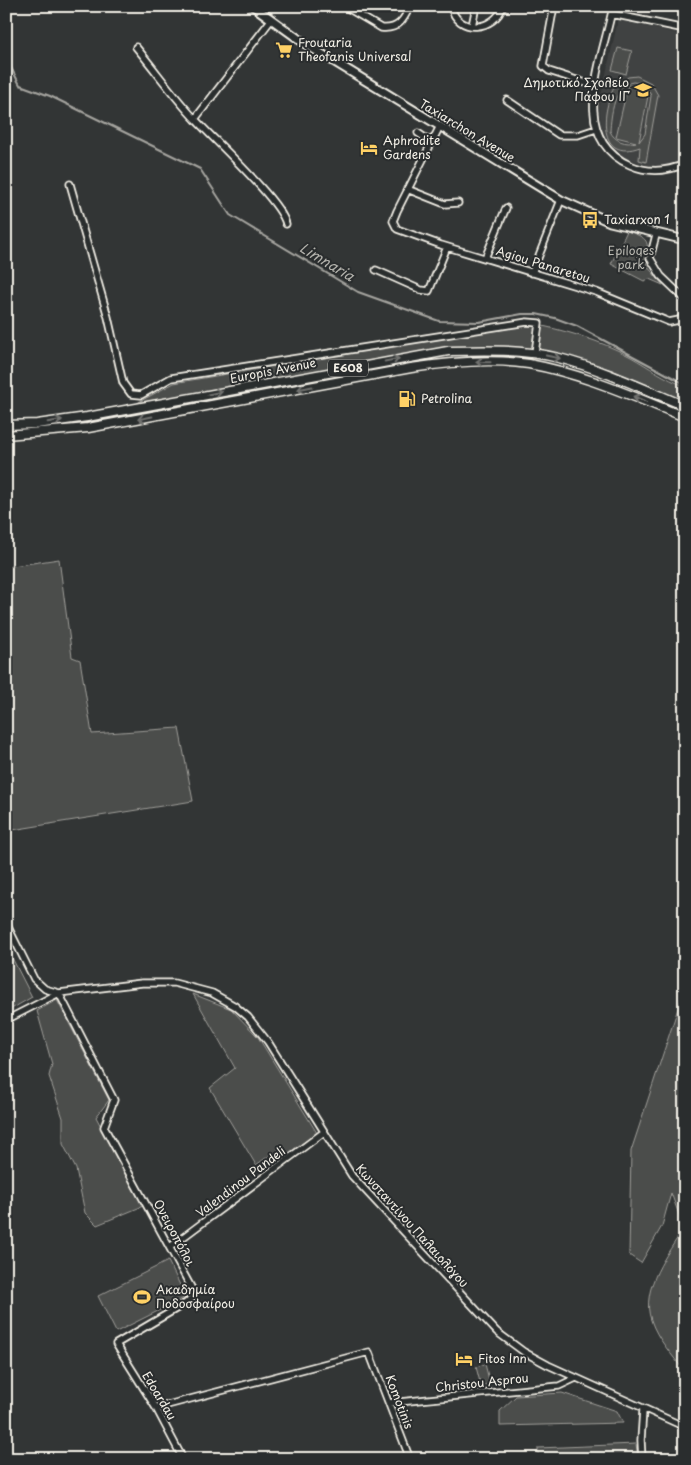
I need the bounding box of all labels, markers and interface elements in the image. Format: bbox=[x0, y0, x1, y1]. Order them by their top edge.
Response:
place label: Froutaria Theofanis Universal bbox=[298, 33, 412, 65]
supermarket icon: Froutaria Theofanis Universal bbox=[274, 40, 294, 60]
place label: Δημοτικό Σχολείο Πάφου ΙΓ΄ bbox=[523, 73, 630, 105]
school or university icon: Δημοτικό Σχολείο Πάφου ΙΓ΄ bbox=[633, 80, 653, 100]
street label: Taxiarchon Avenue bbox=[416, 94, 519, 166]
place label: Aphrodite Gardens bbox=[383, 131, 440, 163]
hotel icon: Aphrodite Gardens bbox=[359, 138, 379, 158]
bus stop icon: Taxiarxon 1 bbox=[580, 210, 600, 230]
place label: Taxiarxon 1 bbox=[604, 210, 670, 228]
water label: Limnaria bbox=[296, 237, 360, 287]
street label: Agiou Panaretou bbox=[494, 241, 593, 287]
park label: Epiloges park bbox=[608, 241, 655, 273]
street label: Europis Avenue bbox=[228, 353, 318, 387]
one-way arrow bbox=[544, 353, 560, 362]
one-way arrow bbox=[383, 354, 399, 364]
one-way arrow bbox=[475, 357, 492, 367]
road number: E608 bbox=[328, 359, 368, 376]
one-way arrow bbox=[297, 383, 313, 393]
one-way arrow bbox=[206, 388, 222, 398]
fuel station icon: Petrolina bbox=[397, 389, 417, 409]
place label: Petrolina bbox=[421, 389, 473, 407]
one-way arrow bbox=[633, 394, 648, 403]
one-way arrow bbox=[138, 413, 154, 423]
one-way arrow bbox=[46, 416, 62, 426]
street label: Valendinou Pandeli bbox=[192, 1141, 289, 1221]
street label: Κωνσταντίνου Παλαιολόγου bbox=[352, 1160, 473, 1291]
street label: Ονειροπόλοι bbox=[150, 1196, 200, 1269]
place label: Ακαδημία Ποδοσφαίρου bbox=[156, 1280, 235, 1312]
sports icon: Ακαδημία Ποδοσφαίρου bbox=[132, 1287, 152, 1307]
hotel icon: Fitos Inn bbox=[454, 1349, 474, 1369]
place label: Fitos Inn bbox=[478, 1349, 527, 1367]
street label: Edoardau bbox=[138, 1368, 181, 1423]
street label: Christou Asprou bbox=[434, 1368, 529, 1396]
street label: Komotinis bbox=[381, 1372, 419, 1432]

